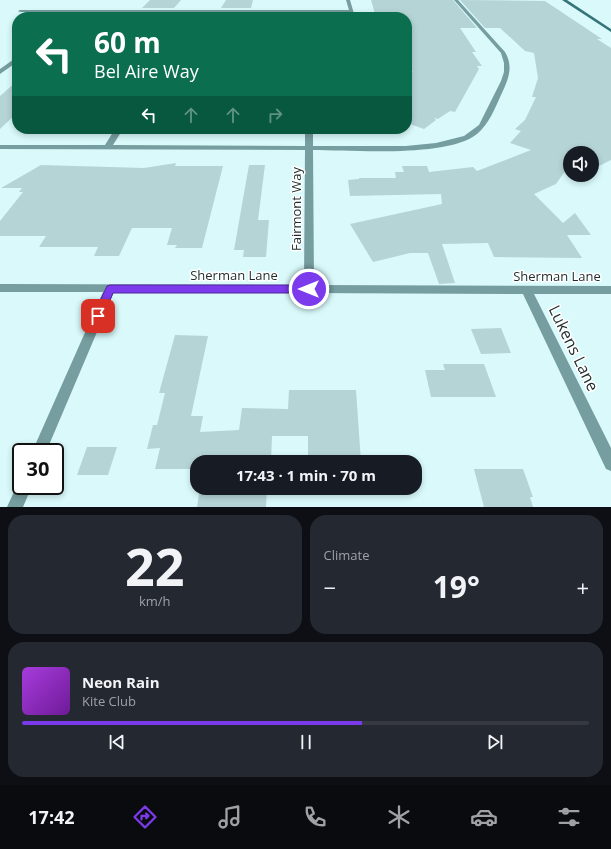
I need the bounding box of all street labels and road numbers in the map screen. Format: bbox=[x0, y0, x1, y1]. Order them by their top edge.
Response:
street label: Fairmont Way bbox=[287, 166, 305, 251]
street label: Sherman Lane bbox=[190, 266, 278, 284]
street label: Sherman Lane bbox=[513, 267, 601, 285]
street label: Lukens Lane bbox=[544, 301, 604, 395]

